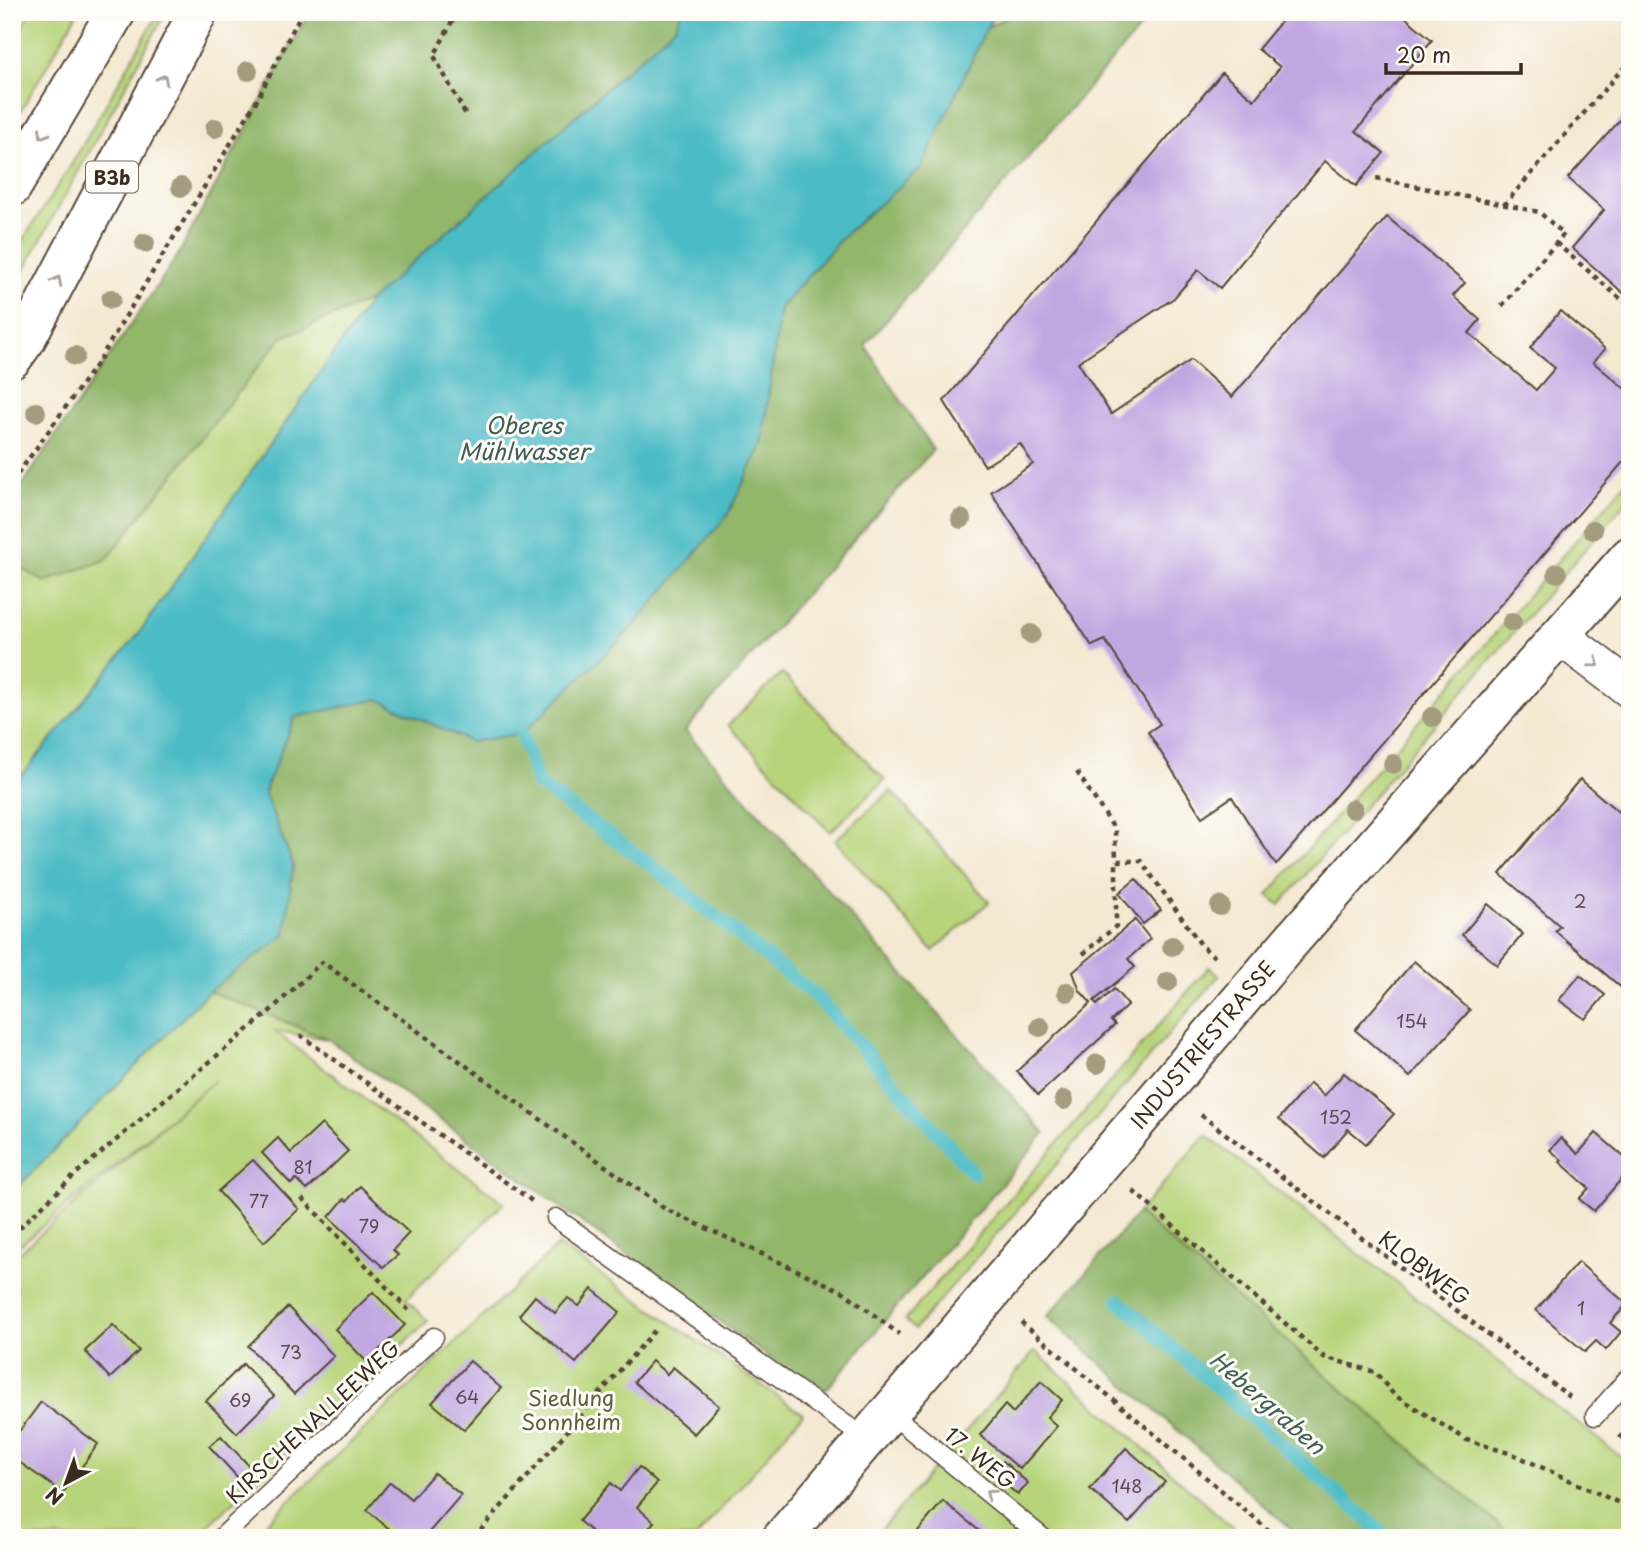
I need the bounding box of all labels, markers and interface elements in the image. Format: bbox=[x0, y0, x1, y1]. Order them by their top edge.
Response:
scale bar bbox=[1386, 32, 1521, 76]
text: 20 m bbox=[1397, 38, 1451, 70]
one-way arrow bbox=[155, 74, 168, 86]
one-way arrow bbox=[39, 127, 52, 140]
road number: B3b bbox=[86, 162, 138, 192]
one-way arrow bbox=[49, 275, 62, 288]
water label: Oberes Mühlwasser bbox=[459, 407, 593, 468]
one-way arrow bbox=[1587, 654, 1600, 667]
house number: 2 bbox=[1574, 887, 1586, 914]
street label: INDUSTRIESTRASSE bbox=[1122, 953, 1282, 1135]
house number: 154 bbox=[1396, 1007, 1428, 1034]
house number: 152 bbox=[1320, 1103, 1352, 1130]
house number: 81 bbox=[293, 1153, 313, 1180]
house number: 77 bbox=[249, 1187, 269, 1214]
house number: 79 bbox=[359, 1212, 379, 1239]
street label: KLOBWEG bbox=[1373, 1222, 1477, 1312]
house number: 1 bbox=[1577, 1294, 1585, 1321]
street label: KIRSCHENALLEEWEG bbox=[218, 1332, 406, 1510]
house number: 73 bbox=[280, 1338, 302, 1365]
water label: Hebergraben bbox=[1202, 1342, 1335, 1463]
park label: Siedlung Sonnheim bbox=[521, 1381, 621, 1437]
house number: 64 bbox=[455, 1383, 479, 1410]
house number: 69 bbox=[229, 1386, 251, 1413]
street label: 17. WEG bbox=[939, 1418, 1023, 1496]
north arrow bbox=[32, 1448, 102, 1518]
house number: 148 bbox=[1111, 1472, 1143, 1499]
text: N bbox=[39, 1481, 69, 1512]
one-way arrow bbox=[986, 1490, 998, 1503]

